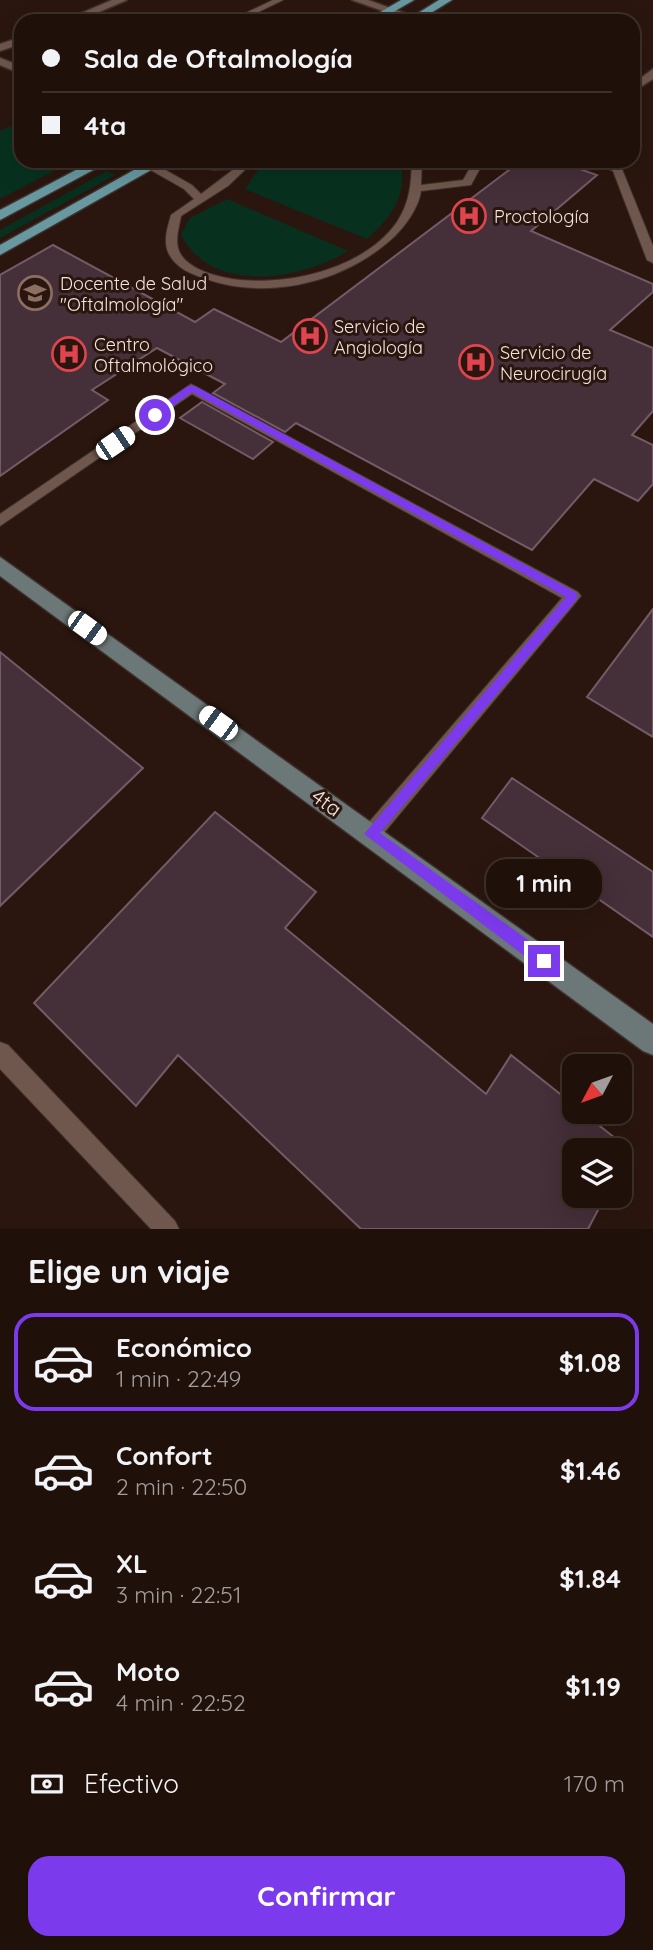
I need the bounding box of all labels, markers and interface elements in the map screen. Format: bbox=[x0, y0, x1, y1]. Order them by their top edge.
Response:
text: Sala de Oftalmología bbox=[84, 42, 353, 75]
text: 4ta bbox=[84, 109, 126, 142]
hospital icon: Proctología bbox=[450, 197, 488, 235]
place label: Proctología bbox=[494, 205, 589, 228]
place label: Docente de Salud "Oftalmología" bbox=[60, 272, 207, 316]
school or university icon: Docente de Salud "Oftalmología" bbox=[16, 274, 54, 312]
place label: Servicio de Angiología bbox=[334, 315, 426, 359]
hospital icon: Servicio de Angiología bbox=[291, 317, 329, 355]
place label: Centro Oftalmológico bbox=[94, 333, 213, 377]
hospital icon: Centro Oftalmológico bbox=[50, 335, 88, 373]
place label: Servicio de Neurocirugía bbox=[500, 341, 607, 385]
hospital icon: Servicio de Neurocirugía bbox=[457, 343, 495, 381]
route start bbox=[139, 399, 171, 431]
car bbox=[92, 423, 139, 463]
car bbox=[64, 607, 111, 649]
car bbox=[195, 702, 242, 744]
street label: 4ta bbox=[307, 782, 347, 822]
callout: 1 min bbox=[486, 860, 602, 908]
text: 1 min bbox=[516, 869, 572, 898]
route end bbox=[528, 945, 560, 977]
north arrow bbox=[562, 1054, 632, 1124]
map controls bbox=[562, 1054, 632, 1208]
button: layers bbox=[562, 1138, 632, 1208]
text: Elige un viaje bbox=[28, 1251, 230, 1291]
icon: car bbox=[32, 1331, 95, 1394]
text: Económico bbox=[116, 1331, 252, 1364]
text: $1.08 bbox=[559, 1346, 621, 1379]
text: 1 min · 22:49 bbox=[116, 1364, 241, 1393]
icon: car bbox=[32, 1439, 95, 1502]
text: Confort bbox=[116, 1439, 213, 1472]
text: $1.46 bbox=[560, 1454, 621, 1487]
text: 2 min · 22:50 bbox=[116, 1472, 247, 1501]
icon: car bbox=[32, 1547, 95, 1610]
text: XL bbox=[116, 1547, 148, 1580]
text: $1.84 bbox=[559, 1562, 621, 1595]
text: 3 min · 22:51 bbox=[116, 1580, 241, 1609]
icon: car bbox=[32, 1655, 95, 1718]
text: Moto bbox=[116, 1655, 180, 1688]
text: $1.19 bbox=[565, 1670, 621, 1703]
text: 4 min · 22:52 bbox=[116, 1688, 246, 1717]
icon: cash bbox=[28, 1765, 66, 1803]
text: Efectivo bbox=[84, 1767, 179, 1800]
text: 170 m bbox=[564, 1769, 625, 1798]
button: Confirmar bbox=[28, 1856, 625, 1936]

